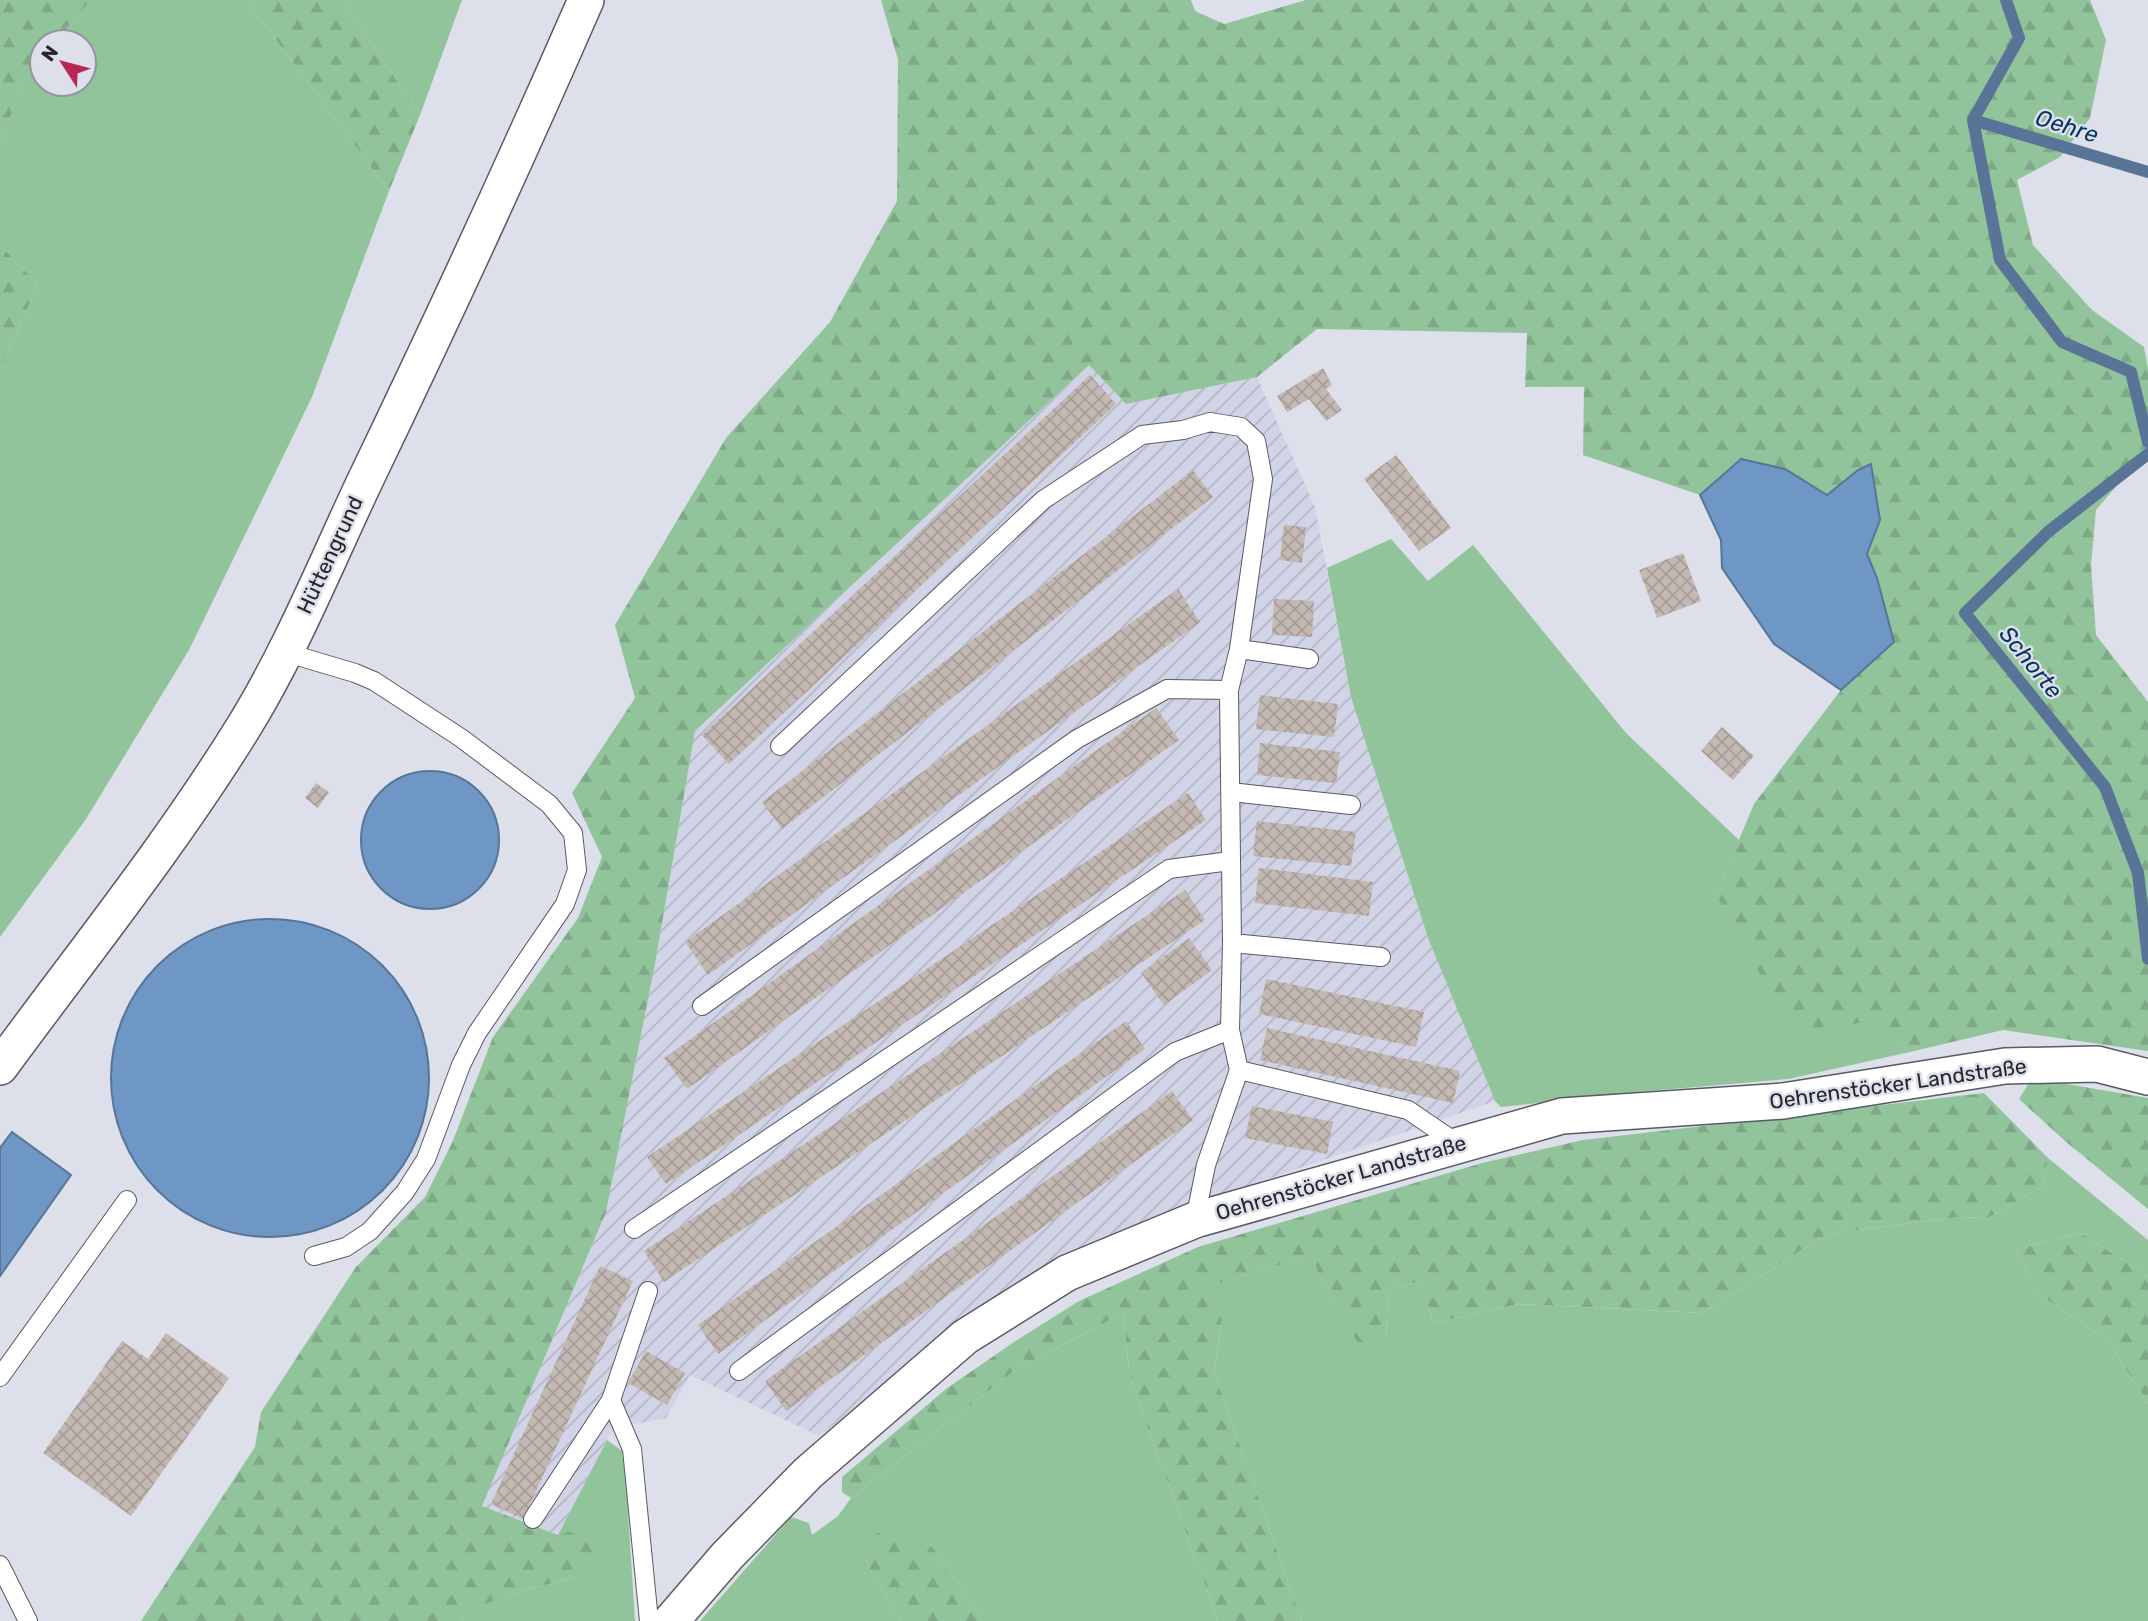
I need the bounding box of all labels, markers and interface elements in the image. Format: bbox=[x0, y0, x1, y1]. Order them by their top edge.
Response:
north arrow bbox=[28, 28, 98, 98]
text: N bbox=[36, 41, 63, 66]
water label: Oehre bbox=[2032, 103, 2102, 149]
street label: Hüttengrund bbox=[291, 492, 368, 618]
water label: Schorte bbox=[1994, 620, 2069, 704]
street label: Oehrenstöcker Landstraße bbox=[1768, 1053, 2028, 1114]
street label: Oehrenstöcker Landstraße bbox=[1213, 1130, 1469, 1225]

